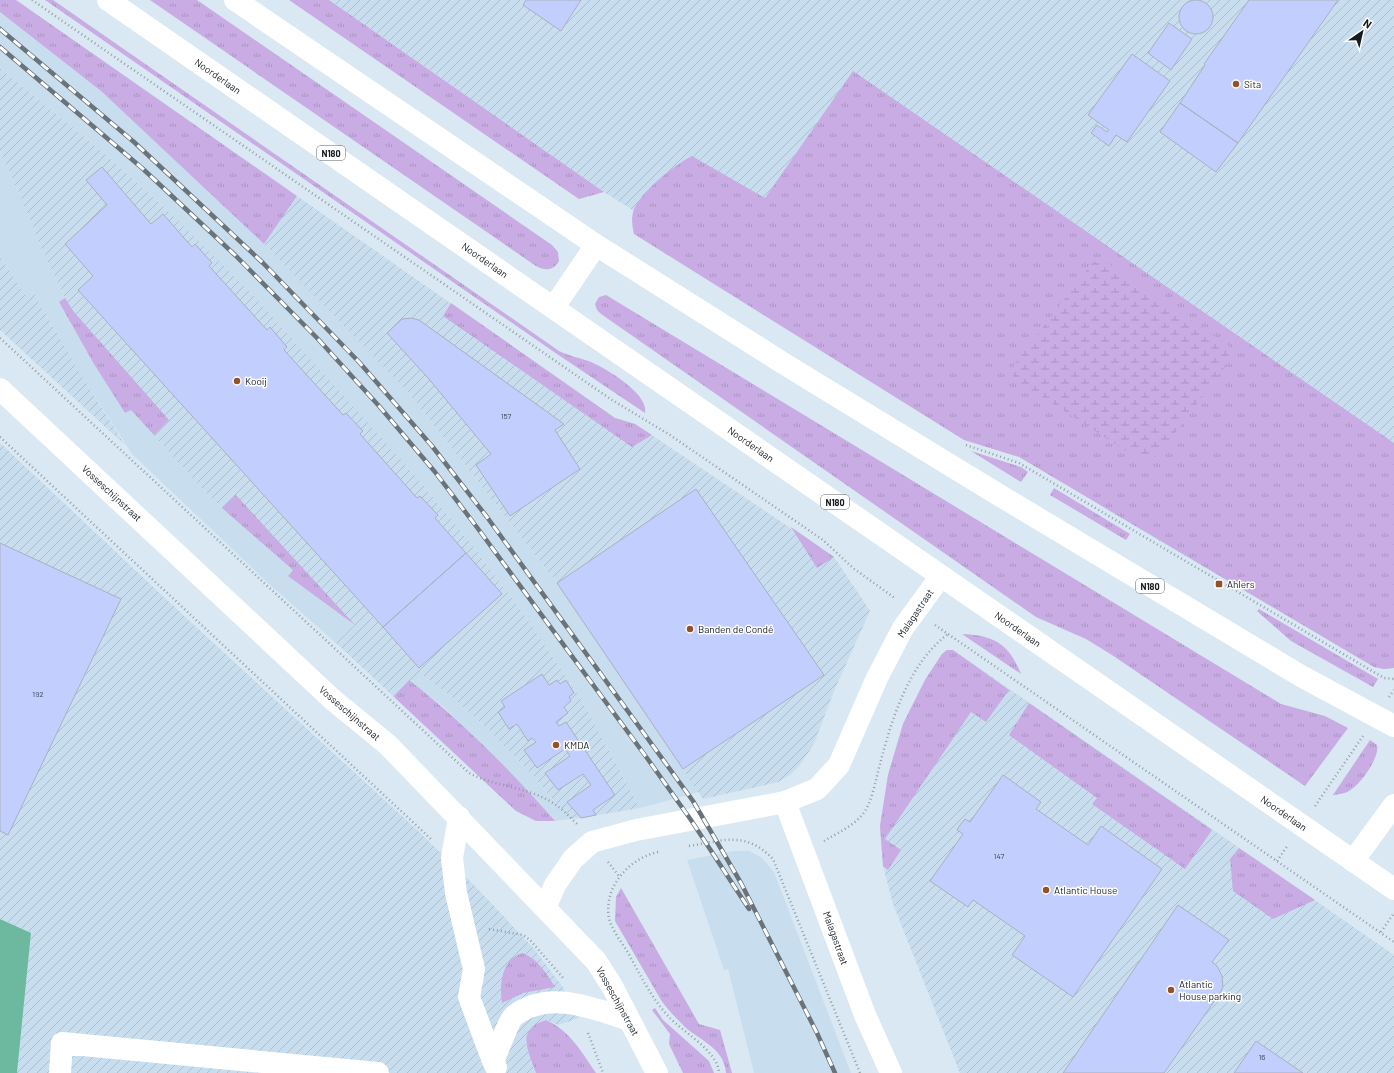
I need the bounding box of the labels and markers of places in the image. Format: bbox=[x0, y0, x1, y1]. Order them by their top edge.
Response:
place label: Sita bbox=[1244, 78, 1261, 90]
marker: Sita bbox=[1231, 79, 1241, 89]
place label: Kooij bbox=[245, 375, 267, 387]
marker: Kooij bbox=[232, 376, 242, 386]
place label: Ahlers bbox=[1227, 578, 1255, 590]
marker: Ahlers bbox=[1214, 579, 1224, 589]
place label: Banden de Condé bbox=[698, 623, 773, 635]
marker: Banden de Condé bbox=[685, 624, 695, 634]
place label: KMDA bbox=[564, 739, 589, 751]
marker: KMDA bbox=[551, 740, 561, 750]
place label: Atlantic House bbox=[1054, 884, 1117, 896]
marker: Atlantic House bbox=[1041, 885, 1051, 895]
place label: Atlantic House parking bbox=[1179, 978, 1241, 1002]
marker: Atlantic House parking bbox=[1166, 985, 1176, 995]

